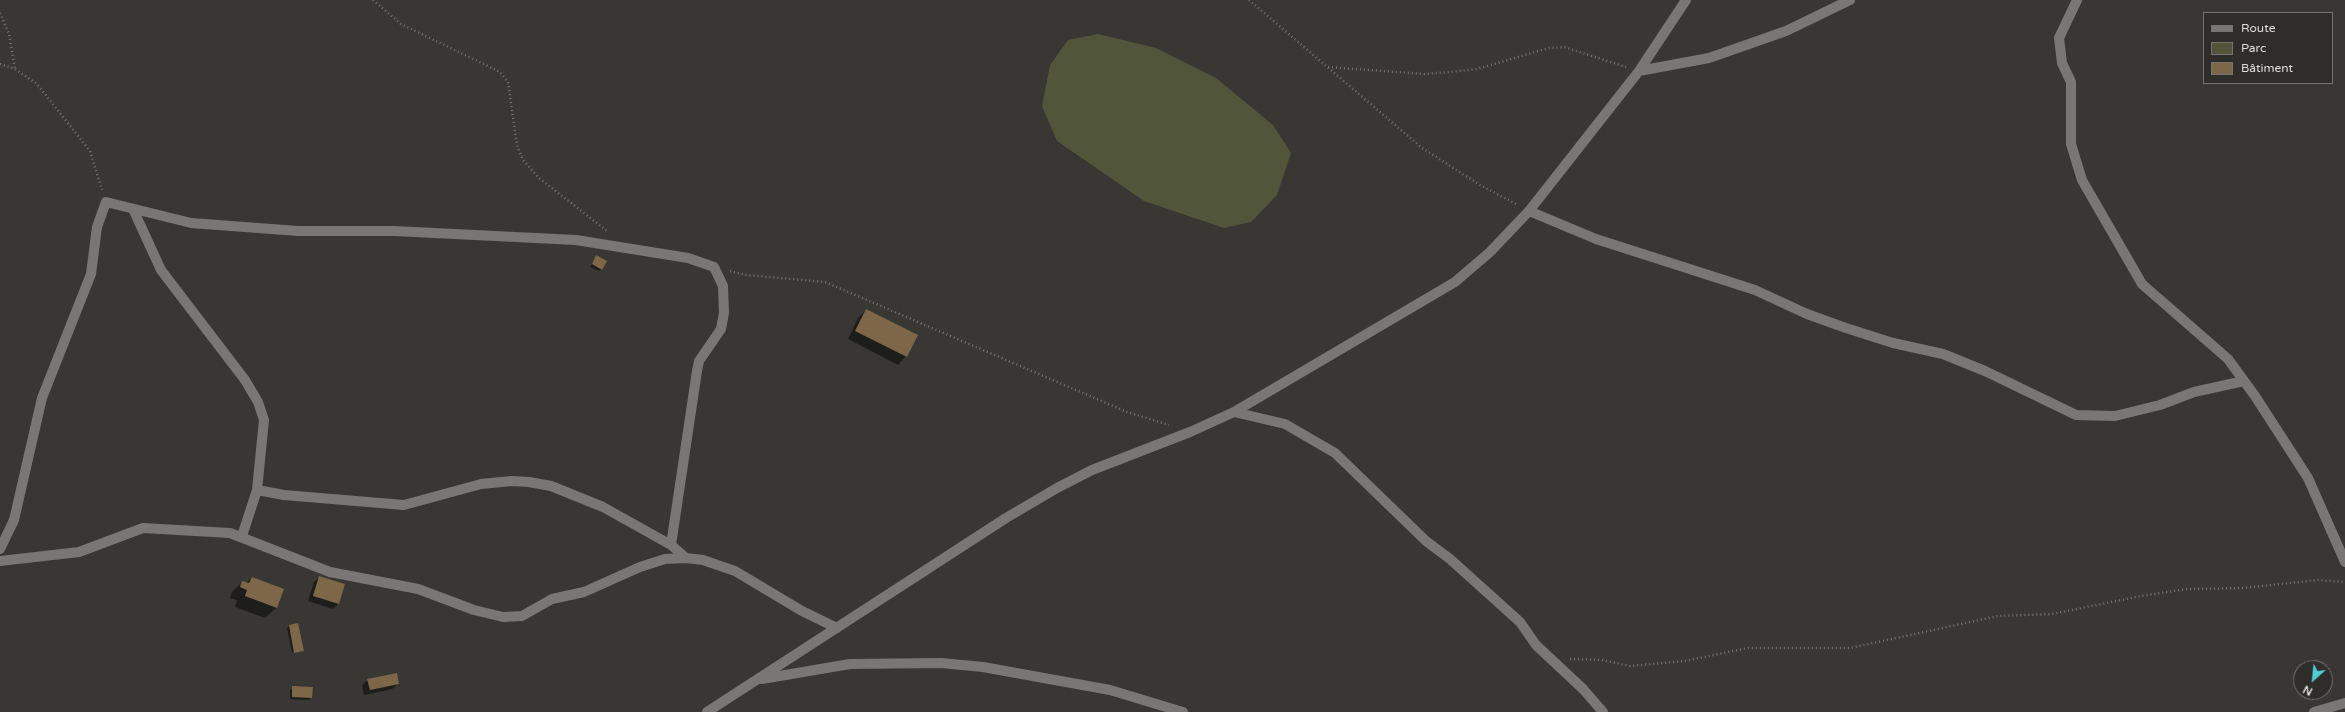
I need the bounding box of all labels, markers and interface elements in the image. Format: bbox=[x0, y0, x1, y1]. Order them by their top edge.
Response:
legend bbox=[2203, 12, 2333, 84]
text: Route bbox=[2241, 21, 2275, 35]
text: Parc bbox=[2241, 41, 2266, 55]
text: Bâtiment bbox=[2241, 61, 2293, 75]
north arrow bbox=[2293, 660, 2333, 700]
text: N bbox=[2301, 682, 2315, 698]

